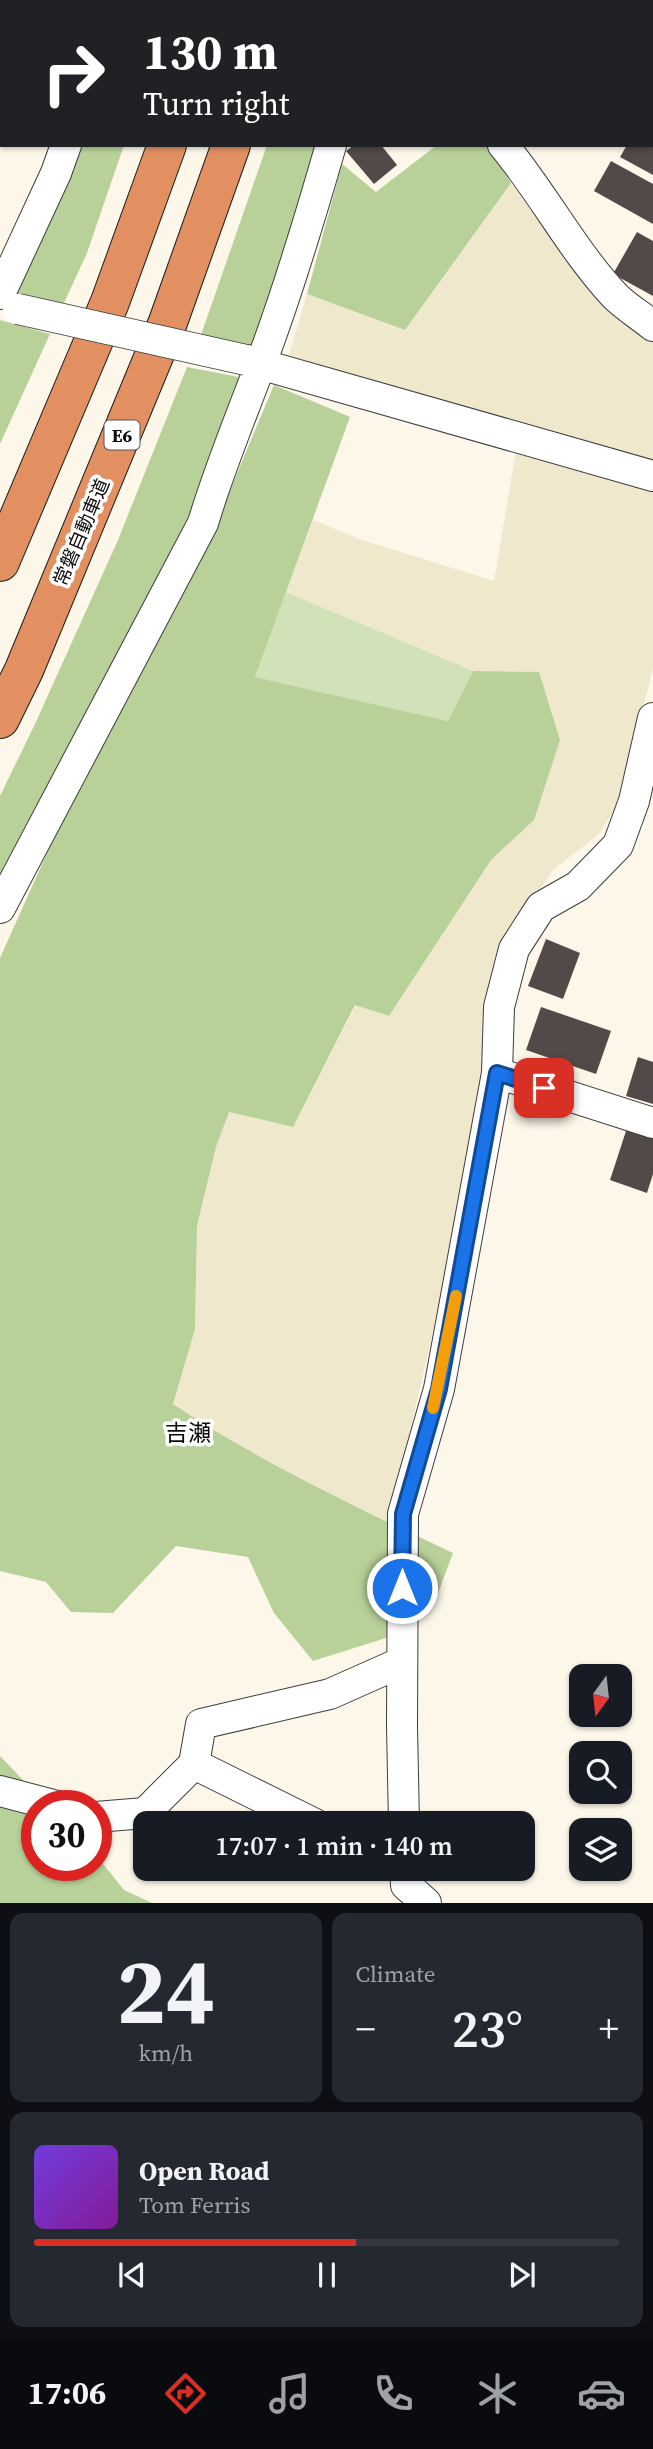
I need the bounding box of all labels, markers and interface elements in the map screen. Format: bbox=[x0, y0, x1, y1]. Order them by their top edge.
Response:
text: 130 m bbox=[143, 18, 278, 85]
icon: right bbox=[28, 28, 119, 119]
text: Turn right bbox=[143, 82, 289, 126]
road number: E6 bbox=[104, 421, 140, 450]
street label: 常磐自動車道 bbox=[47, 474, 115, 590]
pin bbox=[514, 1058, 574, 1118]
icon: arrive bbox=[525, 1069, 563, 1107]
district label: 吉瀬 bbox=[165, 1417, 211, 1449]
position arrow bbox=[365, 1551, 439, 1625]
north arrow bbox=[569, 1664, 632, 1727]
map controls bbox=[569, 1664, 632, 1881]
button: search bbox=[569, 1741, 632, 1804]
speed limit sign: 30 bbox=[21, 1790, 112, 1881]
button: layers bbox=[569, 1818, 632, 1881]
text: 17:07 · 1 min · 140 m bbox=[215, 1828, 453, 1864]
text: 24 bbox=[116, 1929, 215, 2053]
text: Climate bbox=[356, 1958, 435, 1990]
text: 23° bbox=[452, 1993, 523, 2064]
text: − bbox=[356, 2003, 376, 2055]
text: + bbox=[599, 2003, 619, 2055]
text: km/h bbox=[138, 2037, 193, 2069]
text: Open Road bbox=[139, 2153, 270, 2189]
text: Tom Ferris bbox=[139, 2189, 250, 2221]
icon: previous bbox=[113, 2256, 151, 2294]
icon: pause bbox=[308, 2256, 346, 2294]
icon: next bbox=[503, 2256, 541, 2294]
icon: directions bbox=[161, 2369, 210, 2418]
icon: music bbox=[265, 2369, 314, 2418]
icon: phone bbox=[369, 2369, 418, 2418]
icon: climate bbox=[473, 2369, 522, 2418]
icon: car bbox=[577, 2369, 626, 2418]
text: 17:06 bbox=[27, 2371, 106, 2415]

